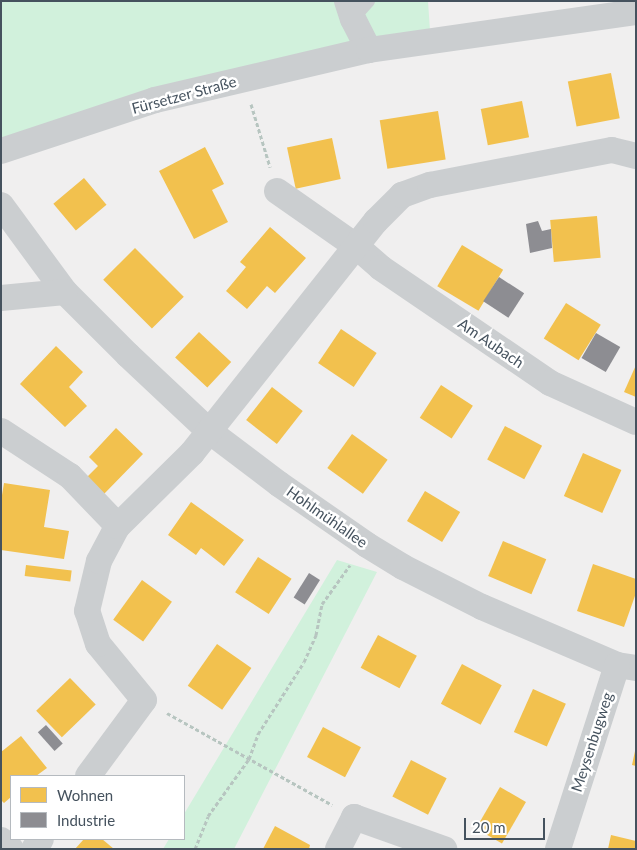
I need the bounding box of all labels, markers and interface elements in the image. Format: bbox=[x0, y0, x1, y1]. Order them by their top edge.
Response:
street label: Fürsetzer Straße bbox=[130, 72, 238, 118]
street label: Am Aubach bbox=[454, 314, 528, 372]
street label: Hohlmühlallee bbox=[283, 482, 371, 552]
street label: Meysenbugweg bbox=[567, 690, 617, 794]
legend bbox=[10, 775, 185, 840]
text: Wohnen bbox=[57, 786, 113, 804]
scale bar bbox=[467, 808, 548, 840]
text: Industrie bbox=[57, 811, 115, 829]
text: 20 m bbox=[472, 818, 506, 836]

